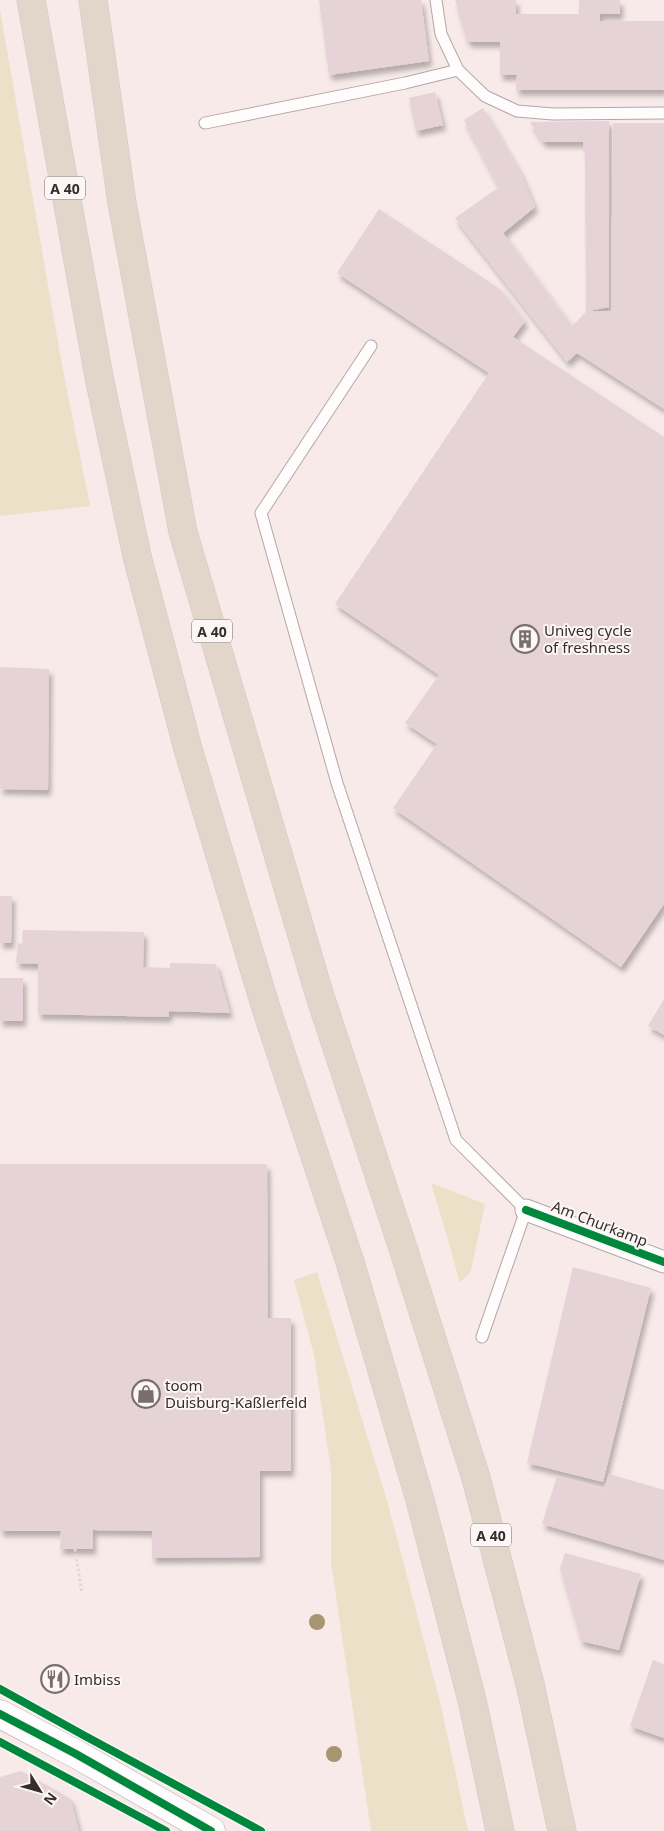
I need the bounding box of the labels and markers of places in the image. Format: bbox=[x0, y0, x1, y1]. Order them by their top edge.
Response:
place label: Univeg cycle of freshness bbox=[544, 620, 632, 657]
building icon: Univeg cycle of freshness bbox=[510, 624, 540, 654]
place label: toom Duisburg-Kaßlerfeld bbox=[165, 1375, 307, 1412]
shop icon: toom Duisburg-Kaßlerfeld bbox=[131, 1379, 161, 1409]
restaurant icon: Imbiss bbox=[40, 1664, 70, 1694]
place label: Imbiss bbox=[74, 1669, 121, 1689]

